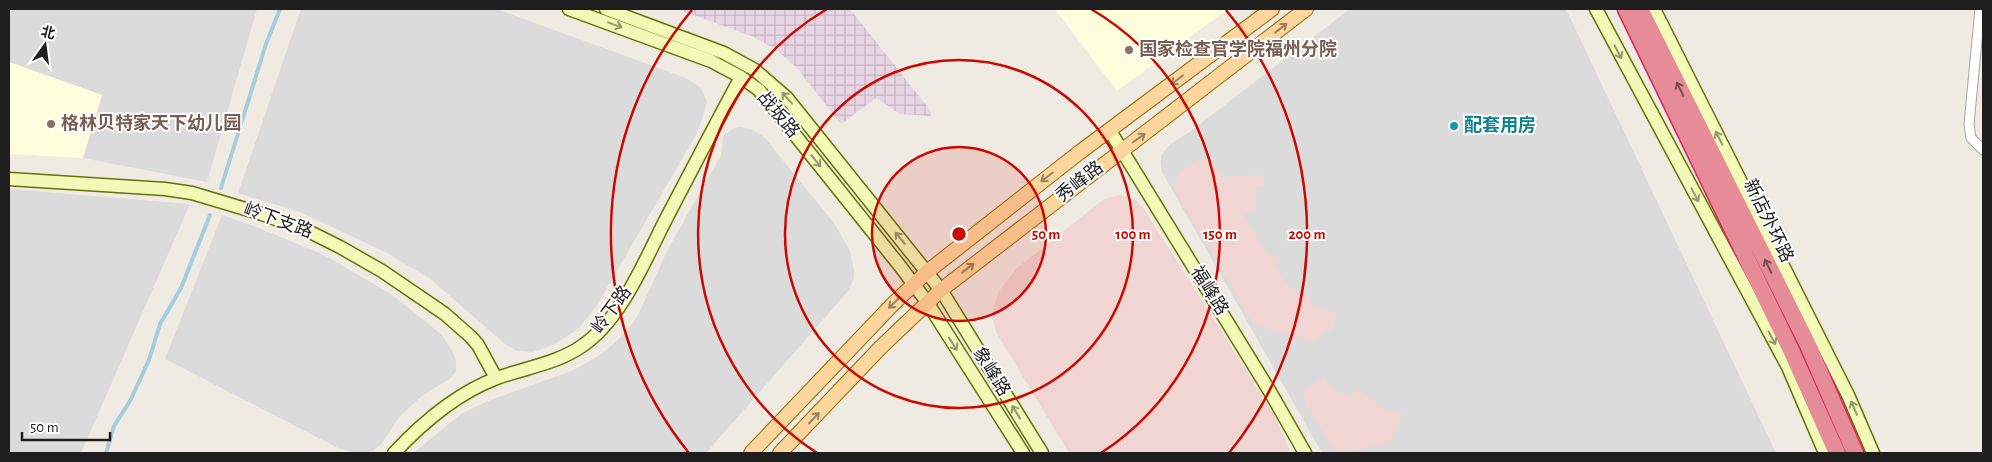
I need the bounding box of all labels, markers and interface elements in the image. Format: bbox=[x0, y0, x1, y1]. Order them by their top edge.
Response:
north arrow bbox=[20, 20, 70, 70]
one-way arrow bbox=[606, 21, 622, 30]
one-way arrow bbox=[1274, 22, 1287, 33]
text: 北 bbox=[39, 24, 57, 42]
place label: 国家检查官学院福州分院 bbox=[1139, 39, 1337, 59]
marker: 国家检查官学院福州分院 bbox=[1123, 44, 1135, 56]
one-way arrow bbox=[1614, 44, 1623, 59]
one-way arrow bbox=[1170, 75, 1184, 85]
one-way arrow bbox=[1675, 82, 1685, 97]
street label: 战坂路 bbox=[754, 87, 804, 141]
one-way arrow bbox=[781, 92, 792, 105]
place label: 格林贝特家天下幼儿园 bbox=[61, 113, 241, 133]
place label: 配套用房 bbox=[1464, 115, 1536, 135]
marker: 格林贝特家天下幼儿园 bbox=[45, 118, 57, 130]
marker: 配套用房 bbox=[1448, 120, 1460, 132]
one-way arrow bbox=[1714, 131, 1723, 146]
one-way arrow bbox=[1132, 133, 1146, 143]
one-way arrow bbox=[811, 154, 822, 167]
street label: 秀峰路 bbox=[1052, 157, 1107, 206]
one-way arrow bbox=[1041, 172, 1054, 183]
street label: 新店外环路 bbox=[1740, 176, 1798, 265]
one-way arrow bbox=[1691, 187, 1700, 202]
street label: 岭下支路 bbox=[241, 198, 316, 242]
centre of rings bbox=[950, 225, 968, 243]
text: 50 m bbox=[1032, 227, 1060, 242]
text: 100 m bbox=[1115, 227, 1151, 242]
text: 150 m bbox=[1203, 227, 1237, 242]
text: 200 m bbox=[1288, 227, 1326, 242]
one-way arrow bbox=[895, 232, 906, 245]
one-way arrow bbox=[1763, 259, 1773, 274]
street label: 福峰路 bbox=[1187, 262, 1233, 319]
one-way arrow bbox=[961, 263, 974, 274]
street label: 岭下路 bbox=[587, 282, 635, 337]
one-way arrow bbox=[888, 297, 901, 309]
one-way arrow bbox=[1768, 330, 1777, 345]
one-way arrow bbox=[949, 336, 959, 350]
street label: 象峰路 bbox=[969, 343, 1015, 400]
one-way arrow bbox=[1848, 401, 1858, 416]
one-way arrow bbox=[1011, 405, 1021, 419]
scale bar bbox=[22, 410, 110, 442]
one-way arrow bbox=[808, 411, 820, 424]
text: 50 m bbox=[30, 420, 59, 435]

